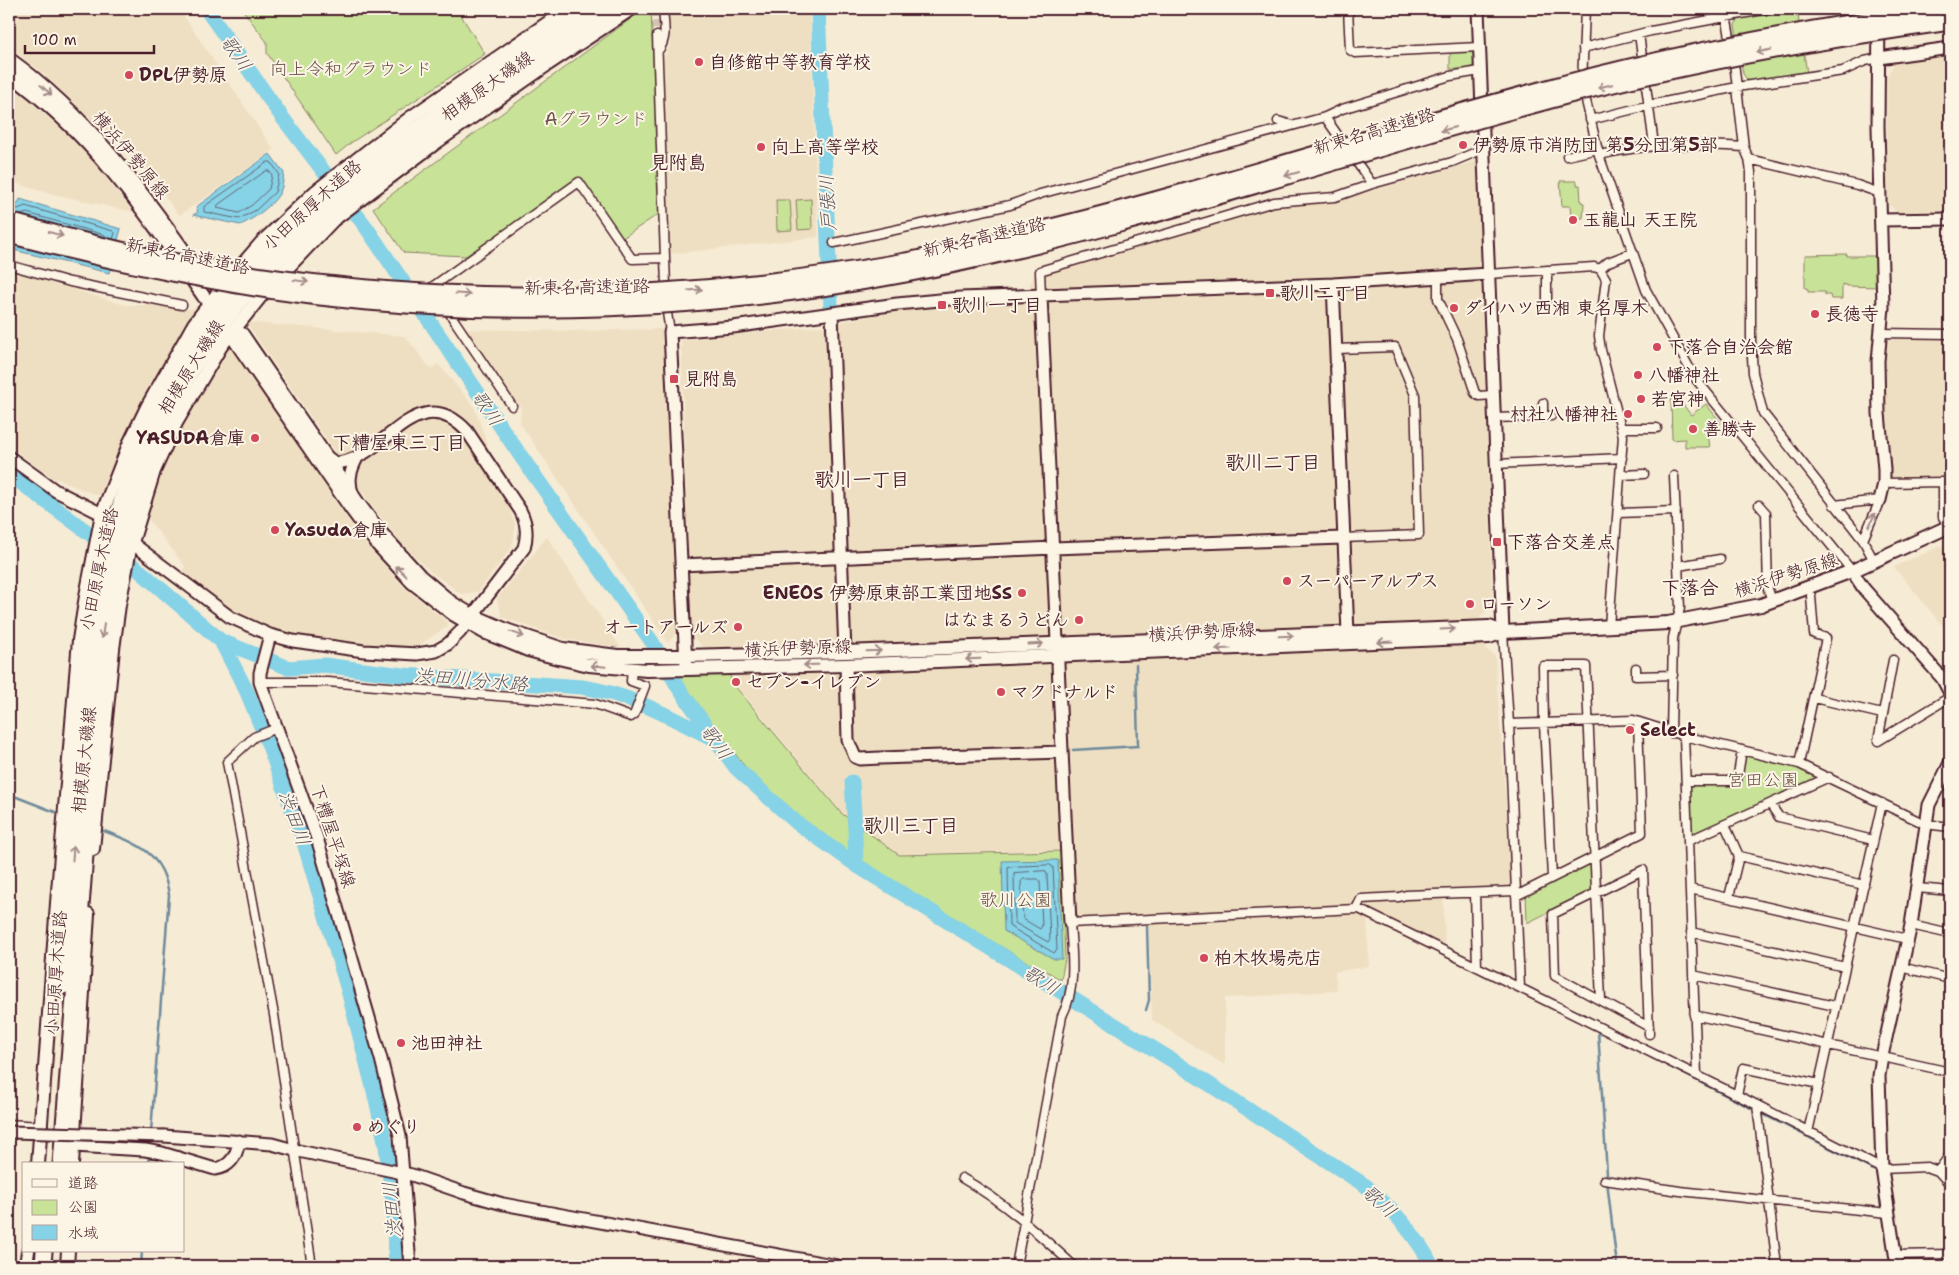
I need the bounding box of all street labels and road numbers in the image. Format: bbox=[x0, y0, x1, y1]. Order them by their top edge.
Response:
street label: 相模原大磯線 bbox=[436, 45, 538, 127]
street label: 新東名高速道路 bbox=[1310, 102, 1438, 160]
street label: 横浜伊勢原線 bbox=[87, 106, 175, 204]
street label: 小田原厚木道路 bbox=[257, 154, 367, 256]
street label: 新東名高速道路 bbox=[920, 211, 1048, 263]
street label: 新東名高速道路 bbox=[124, 232, 252, 280]
street label: 新東名高速道路 bbox=[524, 274, 650, 300]
street label: 相模原大磯線 bbox=[152, 315, 230, 419]
street label: 小田原厚木道路 bbox=[74, 505, 124, 633]
street label: 横浜伊勢原線 bbox=[1731, 547, 1841, 603]
street label: 横浜伊勢原線 bbox=[1147, 617, 1257, 647]
street label: 横浜伊勢原線 bbox=[744, 634, 852, 662]
street label: 相模原大磯線 bbox=[66, 705, 102, 815]
street label: 下糟屋平塚線 bbox=[305, 781, 361, 891]
street label: 小田原厚木道路 bbox=[40, 909, 72, 1037]

